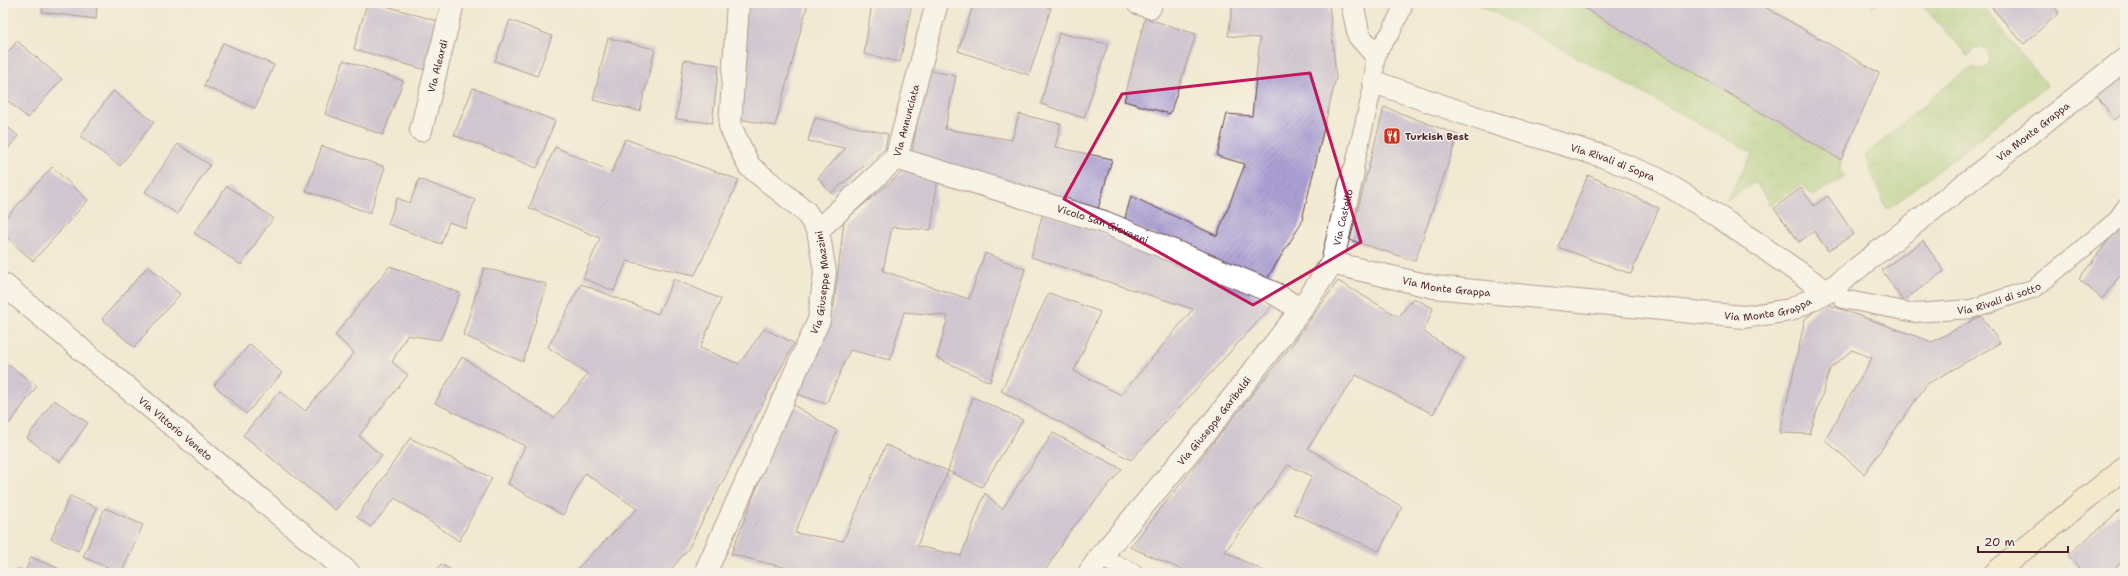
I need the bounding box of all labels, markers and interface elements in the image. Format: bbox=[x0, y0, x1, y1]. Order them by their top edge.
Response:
street label: Via Aleardi bbox=[425, 38, 451, 94]
street label: Via Annunciata bbox=[891, 82, 922, 158]
street label: Via Monte Grappa bbox=[1994, 98, 2073, 164]
restaurant icon: Turkish Best bbox=[1382, 126, 1402, 146]
place label: Turkish Best bbox=[1405, 130, 1469, 143]
street label: Via Rivali di Sopra bbox=[1569, 141, 1658, 184]
street label: Via Castello bbox=[1330, 188, 1356, 247]
street label: Vicolo San Giovanni bbox=[1055, 202, 1150, 247]
street label: Via Giuseppe Mazzini bbox=[807, 230, 832, 336]
street label: Via Monte Grappa bbox=[1401, 274, 1492, 300]
street label: Via Rivali di sotto bbox=[1957, 280, 2044, 317]
street label: Via Monte Grappa bbox=[1724, 294, 1814, 324]
street label: Via Giuseppe Garibaldi bbox=[1174, 374, 1254, 468]
street label: Via Vittorio Veneto bbox=[136, 394, 215, 463]
scale bar bbox=[1978, 528, 2068, 554]
text: 20 m bbox=[1984, 534, 2015, 550]

